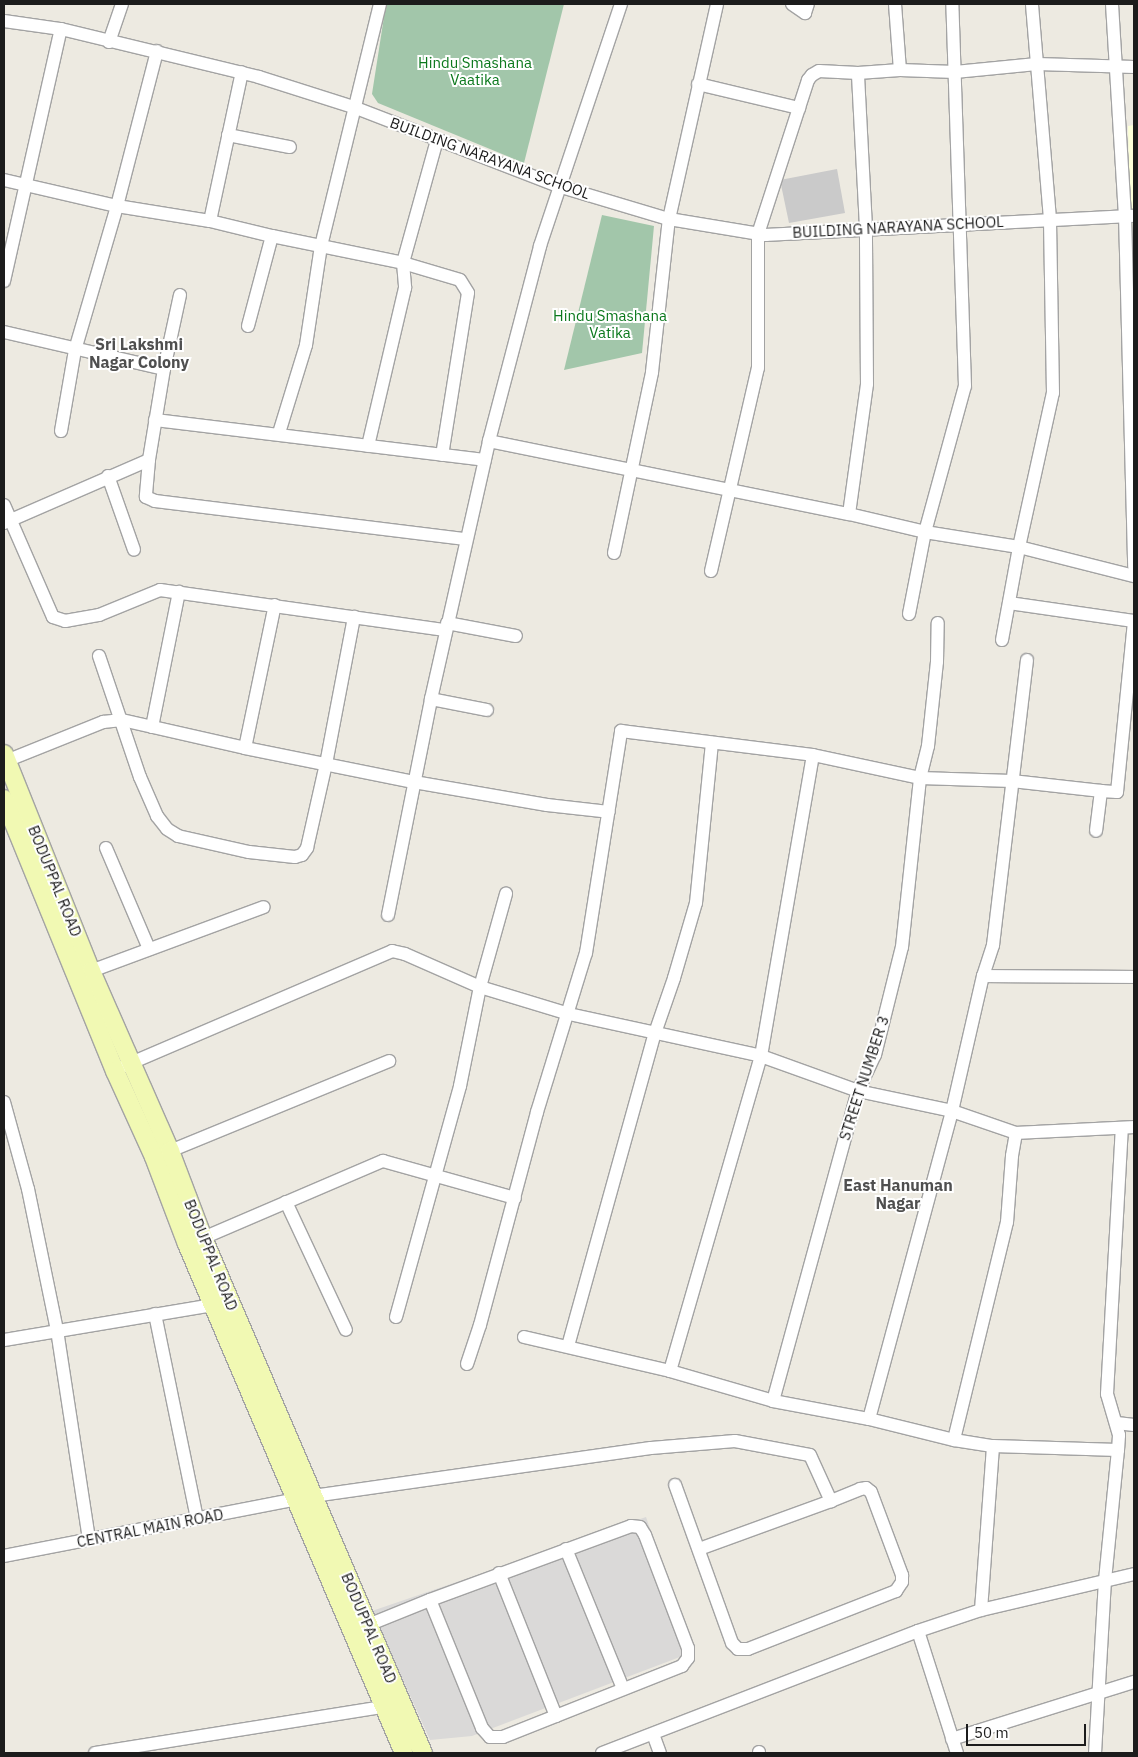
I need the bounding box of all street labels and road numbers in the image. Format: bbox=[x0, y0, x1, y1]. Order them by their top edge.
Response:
street label: BUILDING NARAYANA SCHOOL bbox=[388, 113, 592, 203]
street label: BUILDING NARAYANA SCHOOL bbox=[792, 212, 1004, 242]
street label: BODUPPAL ROAD bbox=[24, 823, 86, 939]
street label: STREET NUMBER 3 bbox=[835, 1013, 893, 1143]
street label: BODUPPAL ROAD bbox=[180, 1197, 242, 1313]
street label: CENTRAL MAIN ROAD bbox=[75, 1505, 225, 1551]
street label: BODUPPAL ROAD bbox=[338, 1570, 400, 1686]

